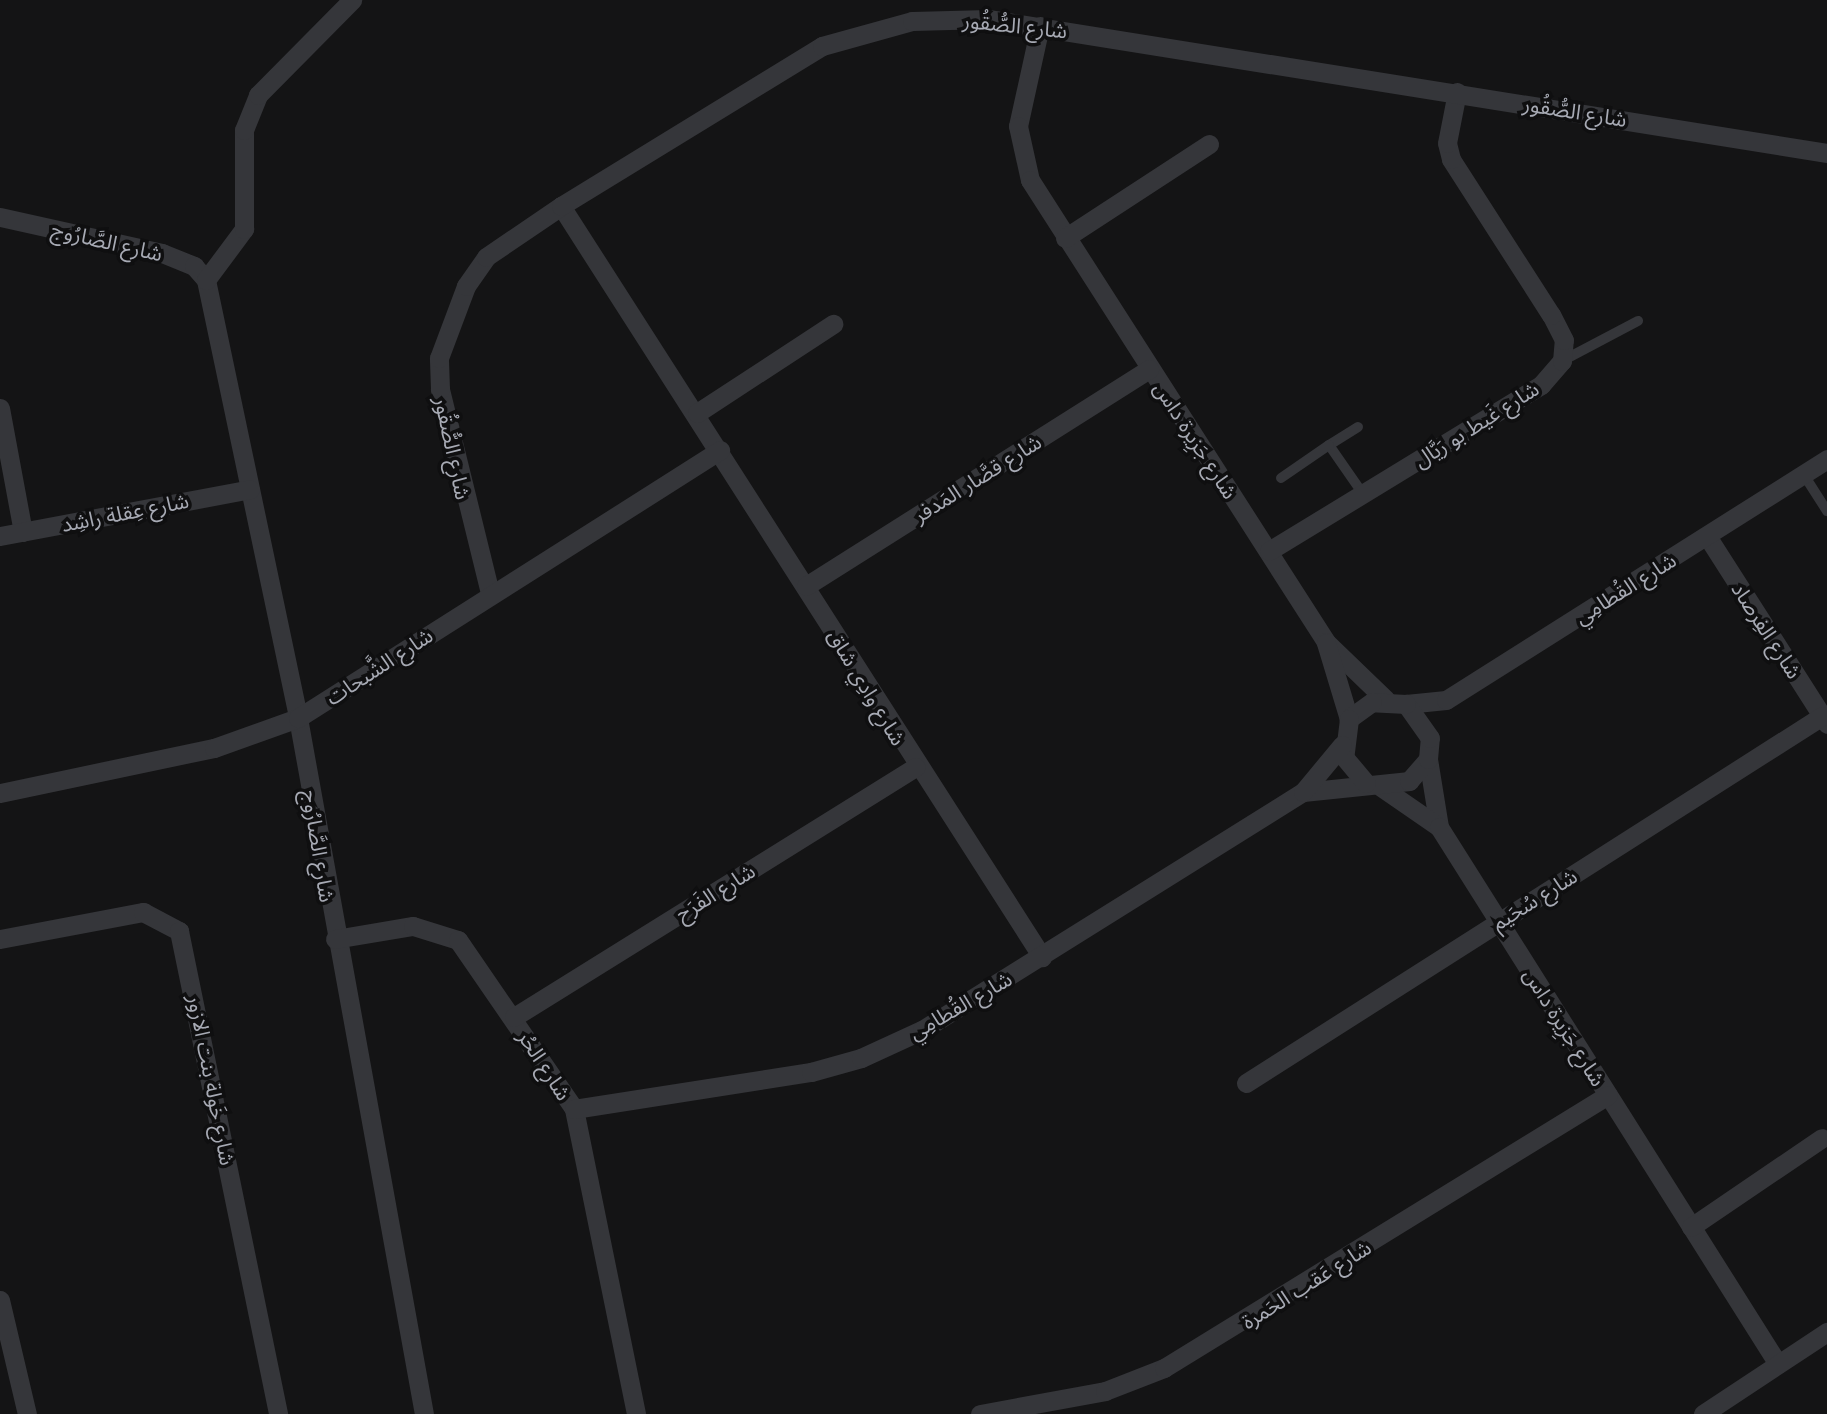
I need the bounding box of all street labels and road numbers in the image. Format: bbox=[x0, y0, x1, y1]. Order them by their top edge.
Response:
street label: شارع الصُّقُور bbox=[962, 7, 1068, 43]
street label: شارع الصُّقُور bbox=[1521, 90, 1629, 132]
street label: شارع الصَّارُوج bbox=[49, 216, 165, 266]
street label: شارع غَيط بو رَيَّال bbox=[1409, 375, 1543, 473]
street label: شارع جَزِيرة داس bbox=[1149, 377, 1243, 503]
street label: شارع الصُّقُور bbox=[430, 394, 476, 502]
street label: شارع قصَّار المَدفر bbox=[908, 428, 1046, 528]
street label: شارع عِقلة راشِد bbox=[59, 487, 191, 537]
street label: شارع القُطامِي bbox=[1570, 547, 1680, 629]
street label: شارع الفِرصاد bbox=[1726, 577, 1808, 683]
street label: شارع الشَّبحات bbox=[321, 622, 437, 710]
street label: شارع وادِي شاق bbox=[822, 624, 912, 750]
street label: شارع الصَّارُوج bbox=[298, 788, 340, 904]
street label: شارع الفَرَح bbox=[671, 858, 759, 926]
street label: شارع سُحَيم bbox=[1487, 863, 1581, 935]
street label: شارع جَزِيرة داس bbox=[1519, 963, 1611, 1091]
street label: شارع القُطامِي bbox=[904, 965, 1016, 1045]
street label: شارع خَولة بنت الازور bbox=[183, 993, 241, 1167]
street label: شارع الحُر bbox=[513, 1025, 577, 1105]
street label: شارع عَقب الحَمرة bbox=[1237, 1234, 1375, 1334]

